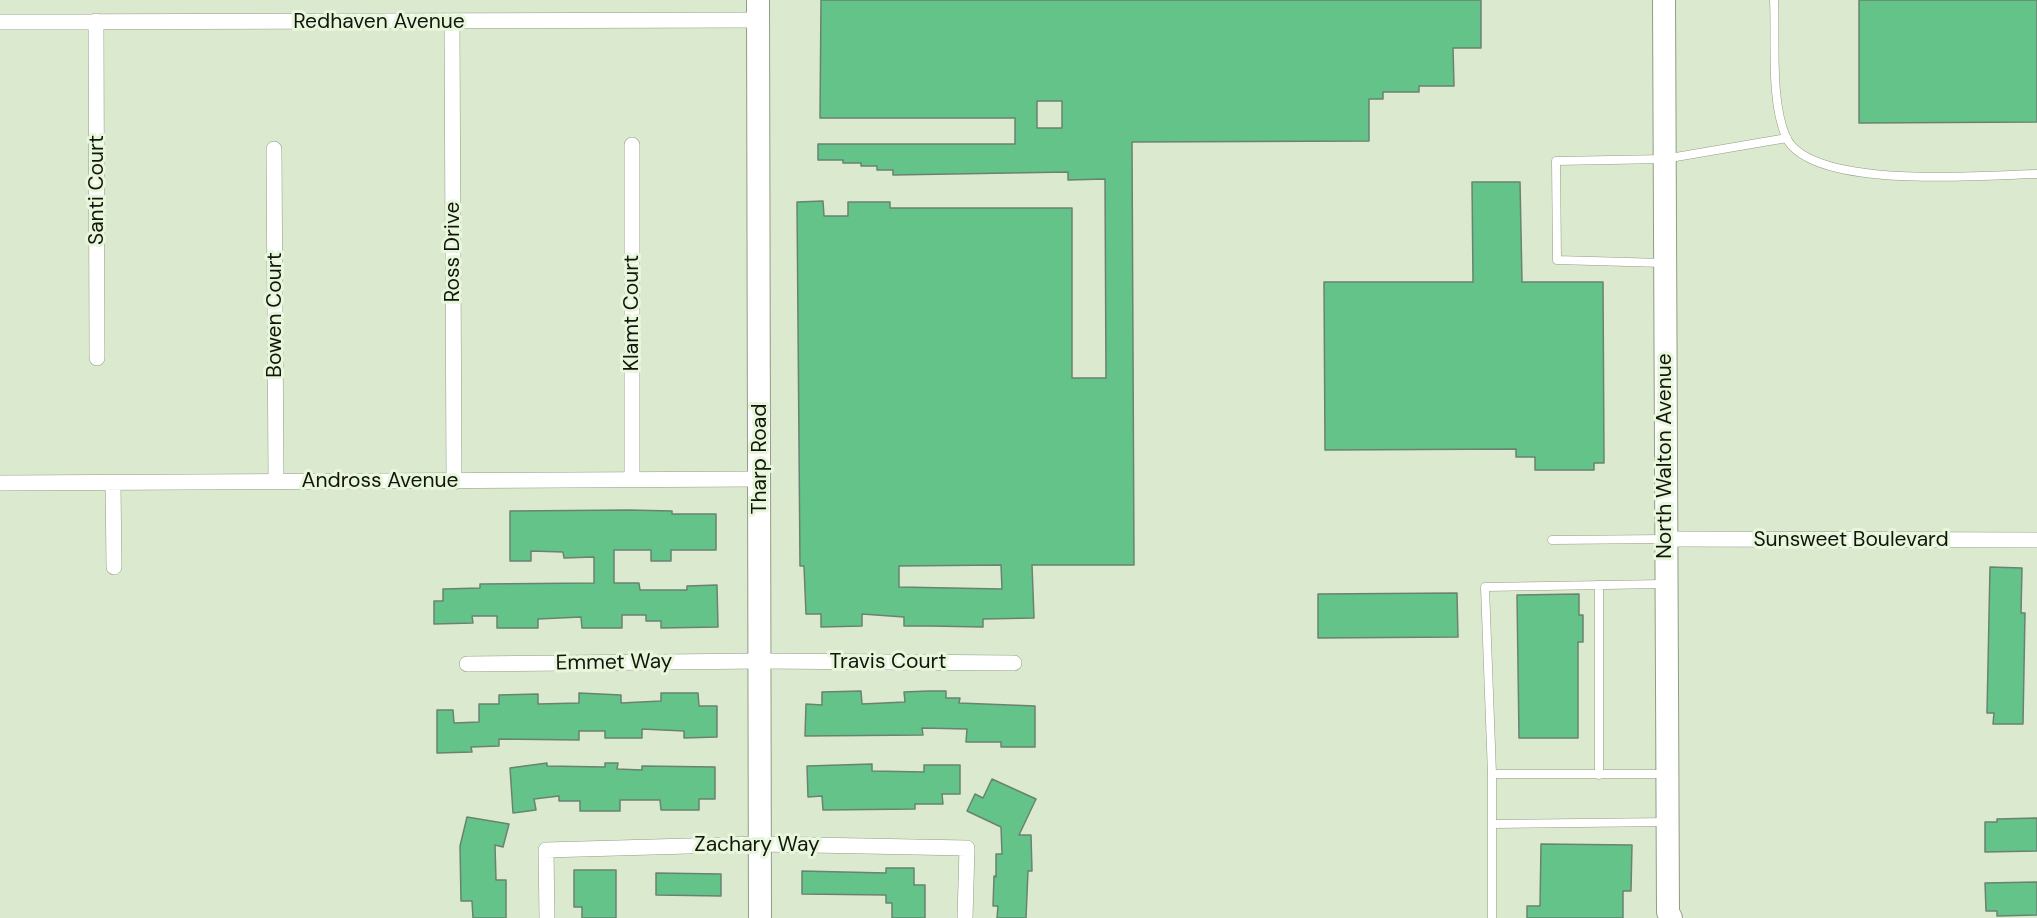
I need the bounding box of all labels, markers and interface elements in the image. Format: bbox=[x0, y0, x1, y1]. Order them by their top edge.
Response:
street label: Redhaven Avenue bbox=[293, 9, 465, 35]
street label: Santi Court bbox=[84, 135, 110, 245]
street label: Ross Drive bbox=[440, 202, 466, 302]
street label: Bowen Court bbox=[262, 252, 288, 378]
street label: Klamt Court bbox=[619, 255, 645, 371]
street label: North Walton Avenue bbox=[1652, 353, 1678, 559]
street label: Tharp Road bbox=[747, 404, 773, 514]
street label: Andross Avenue bbox=[301, 468, 459, 494]
street label: Sunsweet Boulevard bbox=[1753, 527, 1949, 553]
street label: Emmet Way bbox=[555, 649, 673, 677]
street label: Travis Court bbox=[829, 649, 947, 675]
street label: Zachary Way bbox=[694, 832, 820, 858]

